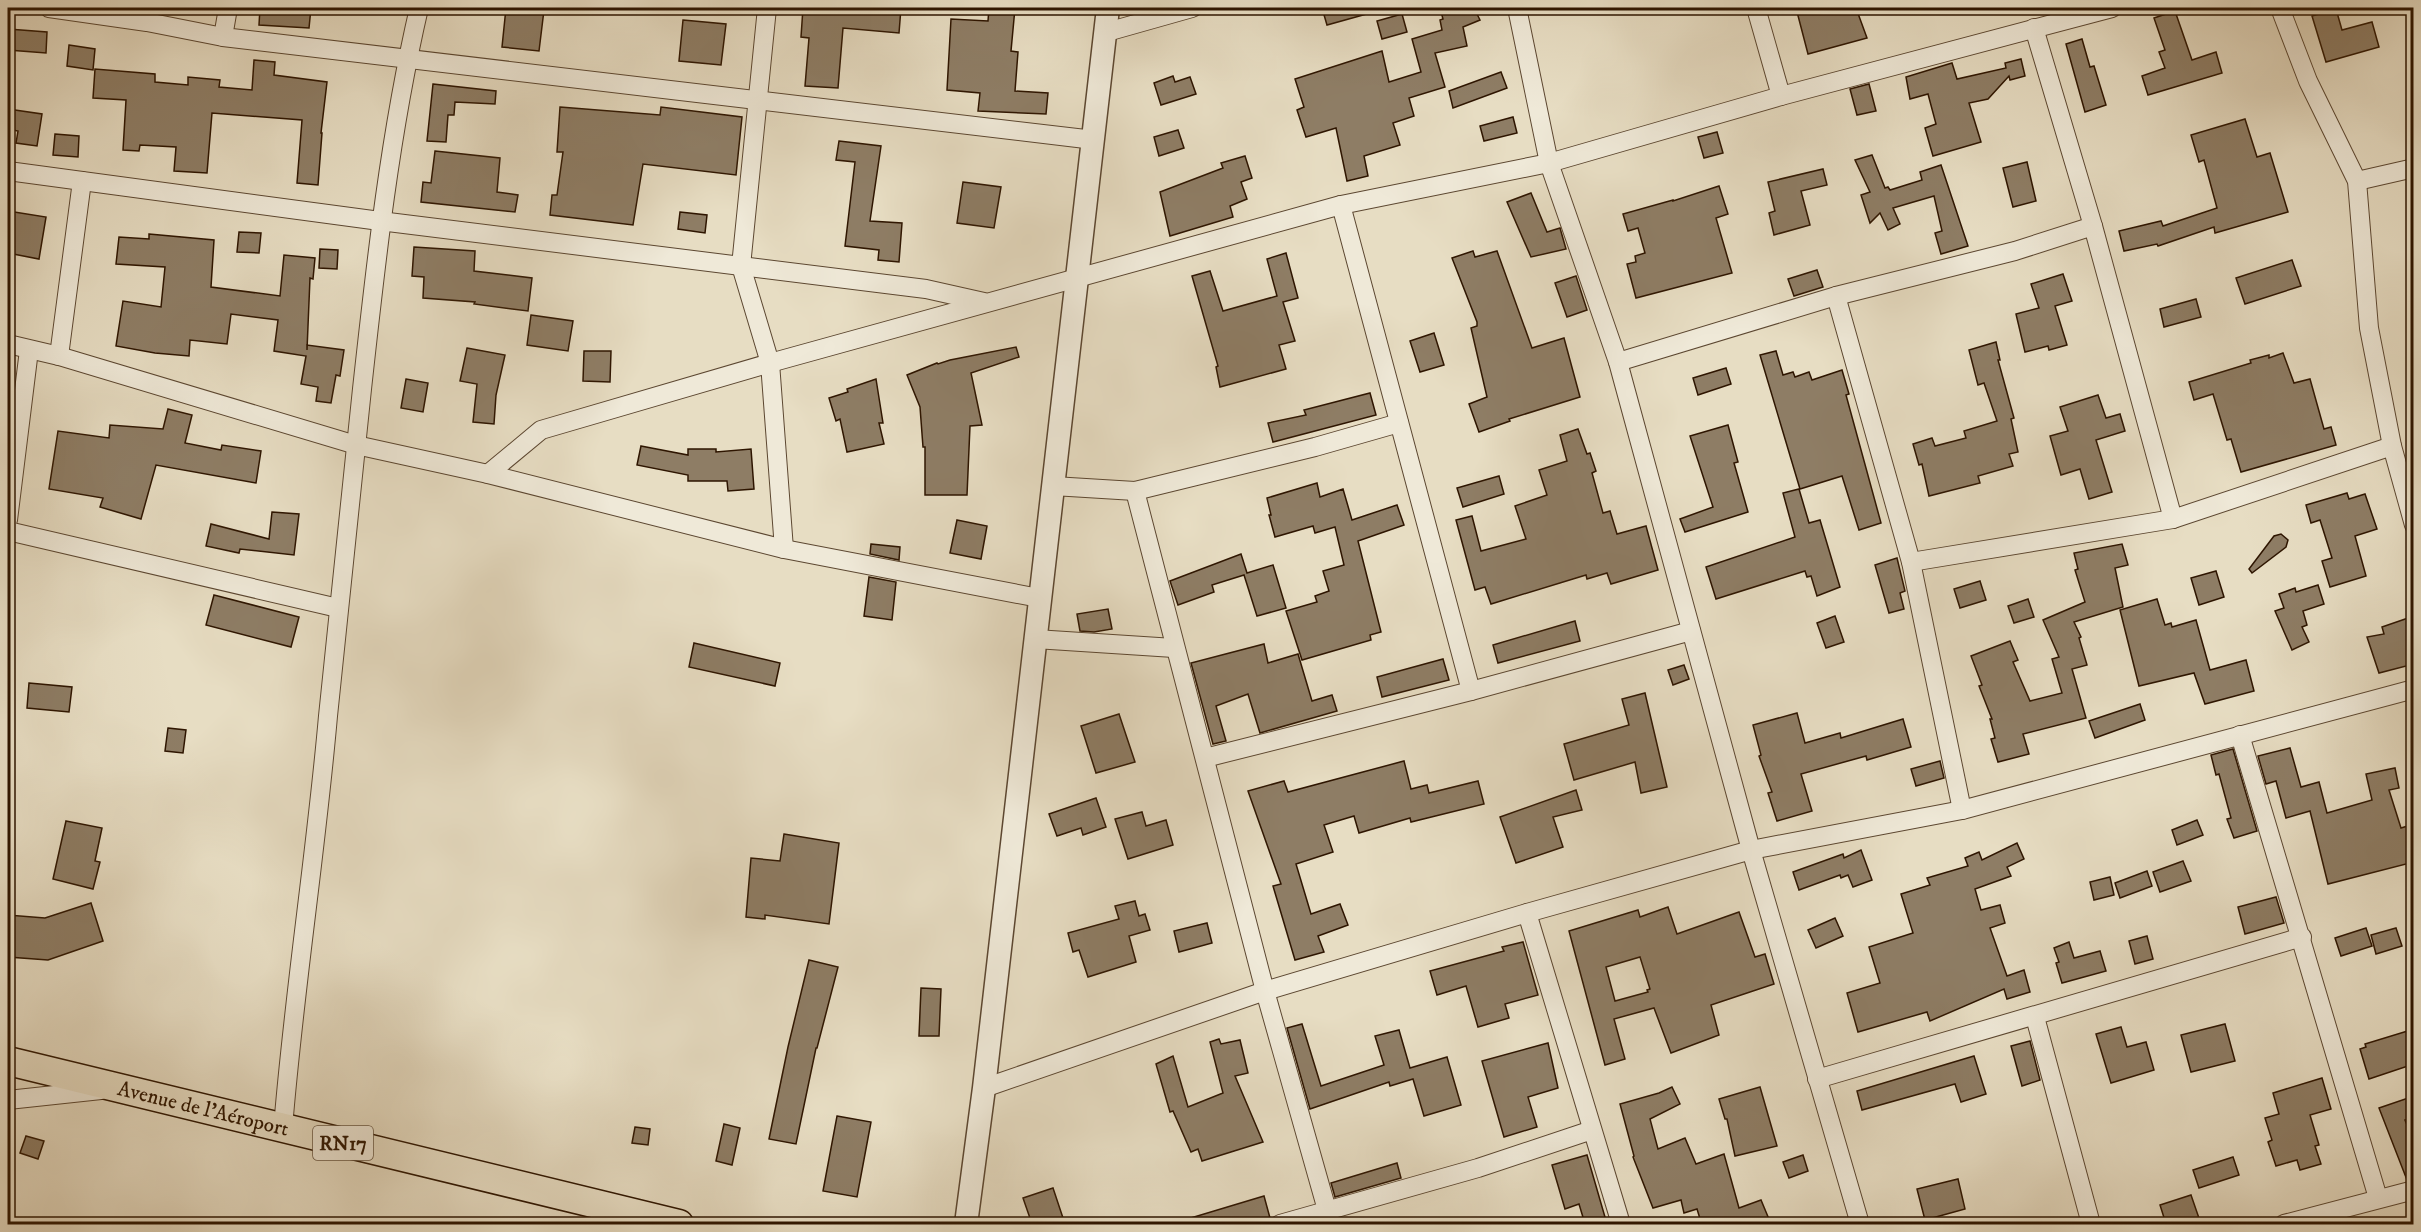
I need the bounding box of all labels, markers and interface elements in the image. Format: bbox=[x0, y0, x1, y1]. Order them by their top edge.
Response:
street label: Avenue de l'Aéroport bbox=[115, 1076, 292, 1143]
road number: RN17 bbox=[313, 1126, 373, 1160]

